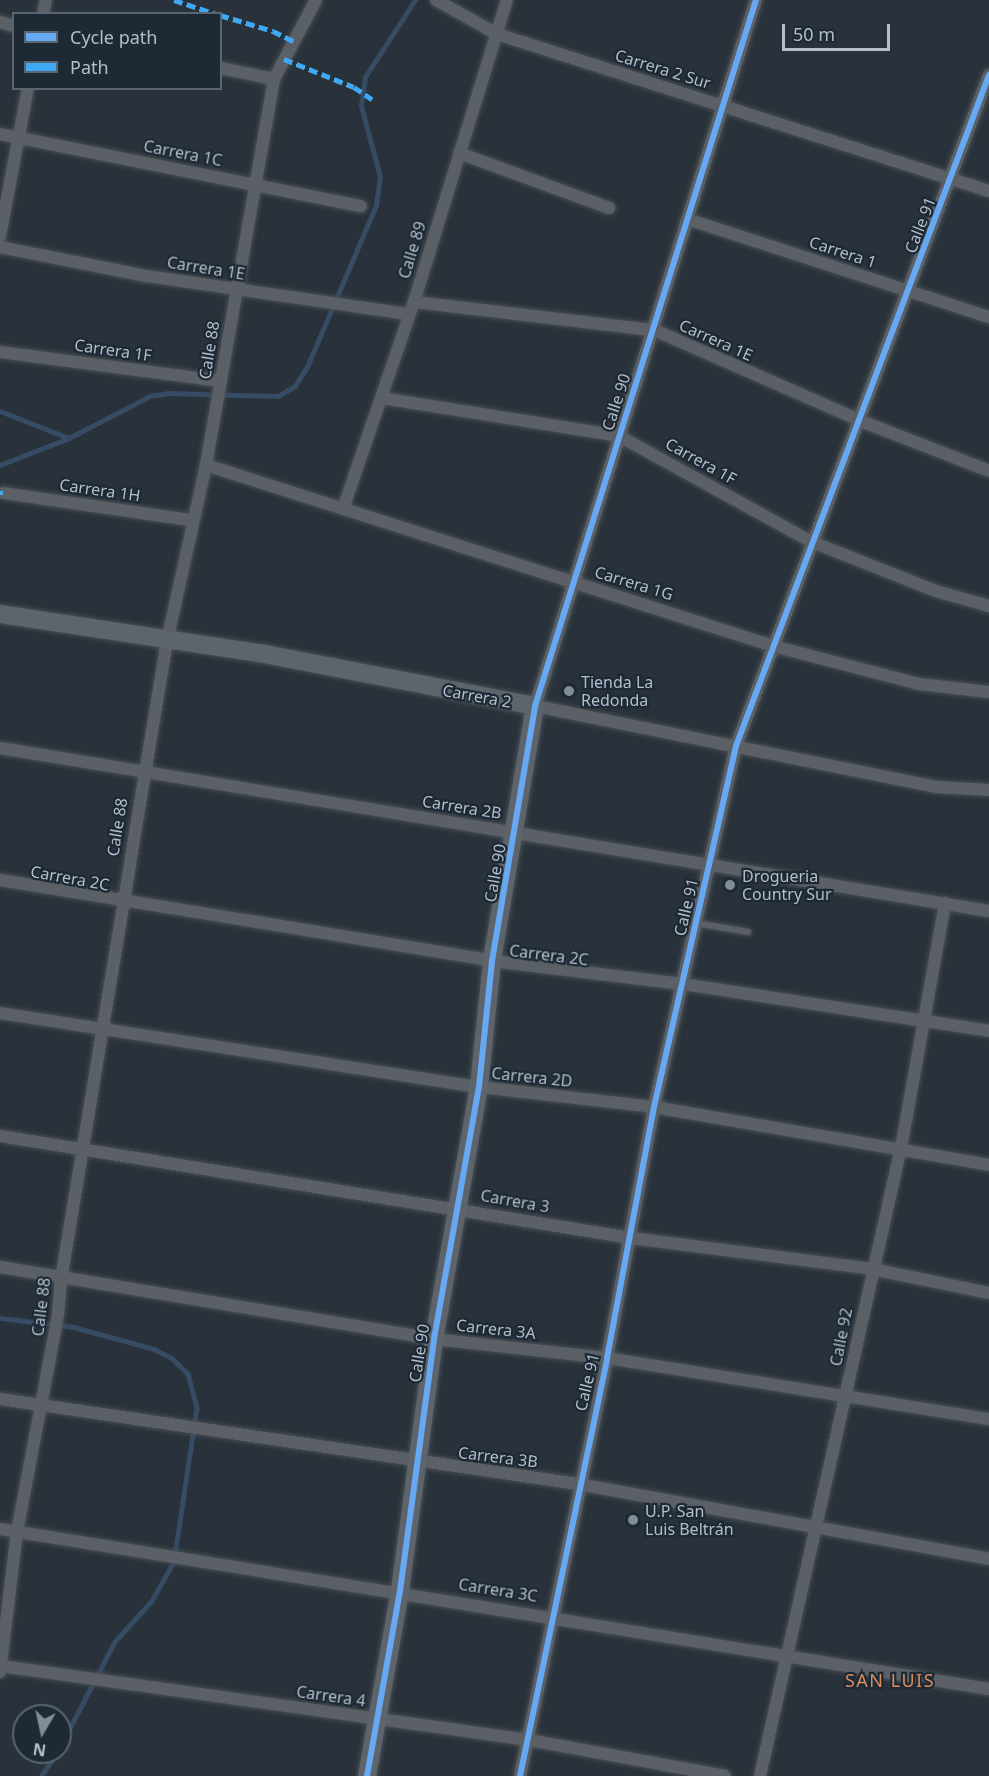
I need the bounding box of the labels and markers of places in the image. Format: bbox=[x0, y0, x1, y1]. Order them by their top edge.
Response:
place label: Tienda La Redonda bbox=[581, 672, 653, 710]
marker: Tienda La Redonda bbox=[562, 684, 576, 698]
place label: Drogueria Country Sur bbox=[742, 866, 832, 904]
marker: Drogueria Country Sur bbox=[723, 878, 737, 892]
place label: U.P. San Luis Beltrán bbox=[645, 1501, 734, 1539]
marker: U.P. San Luis Beltrán bbox=[626, 1513, 640, 1527]

